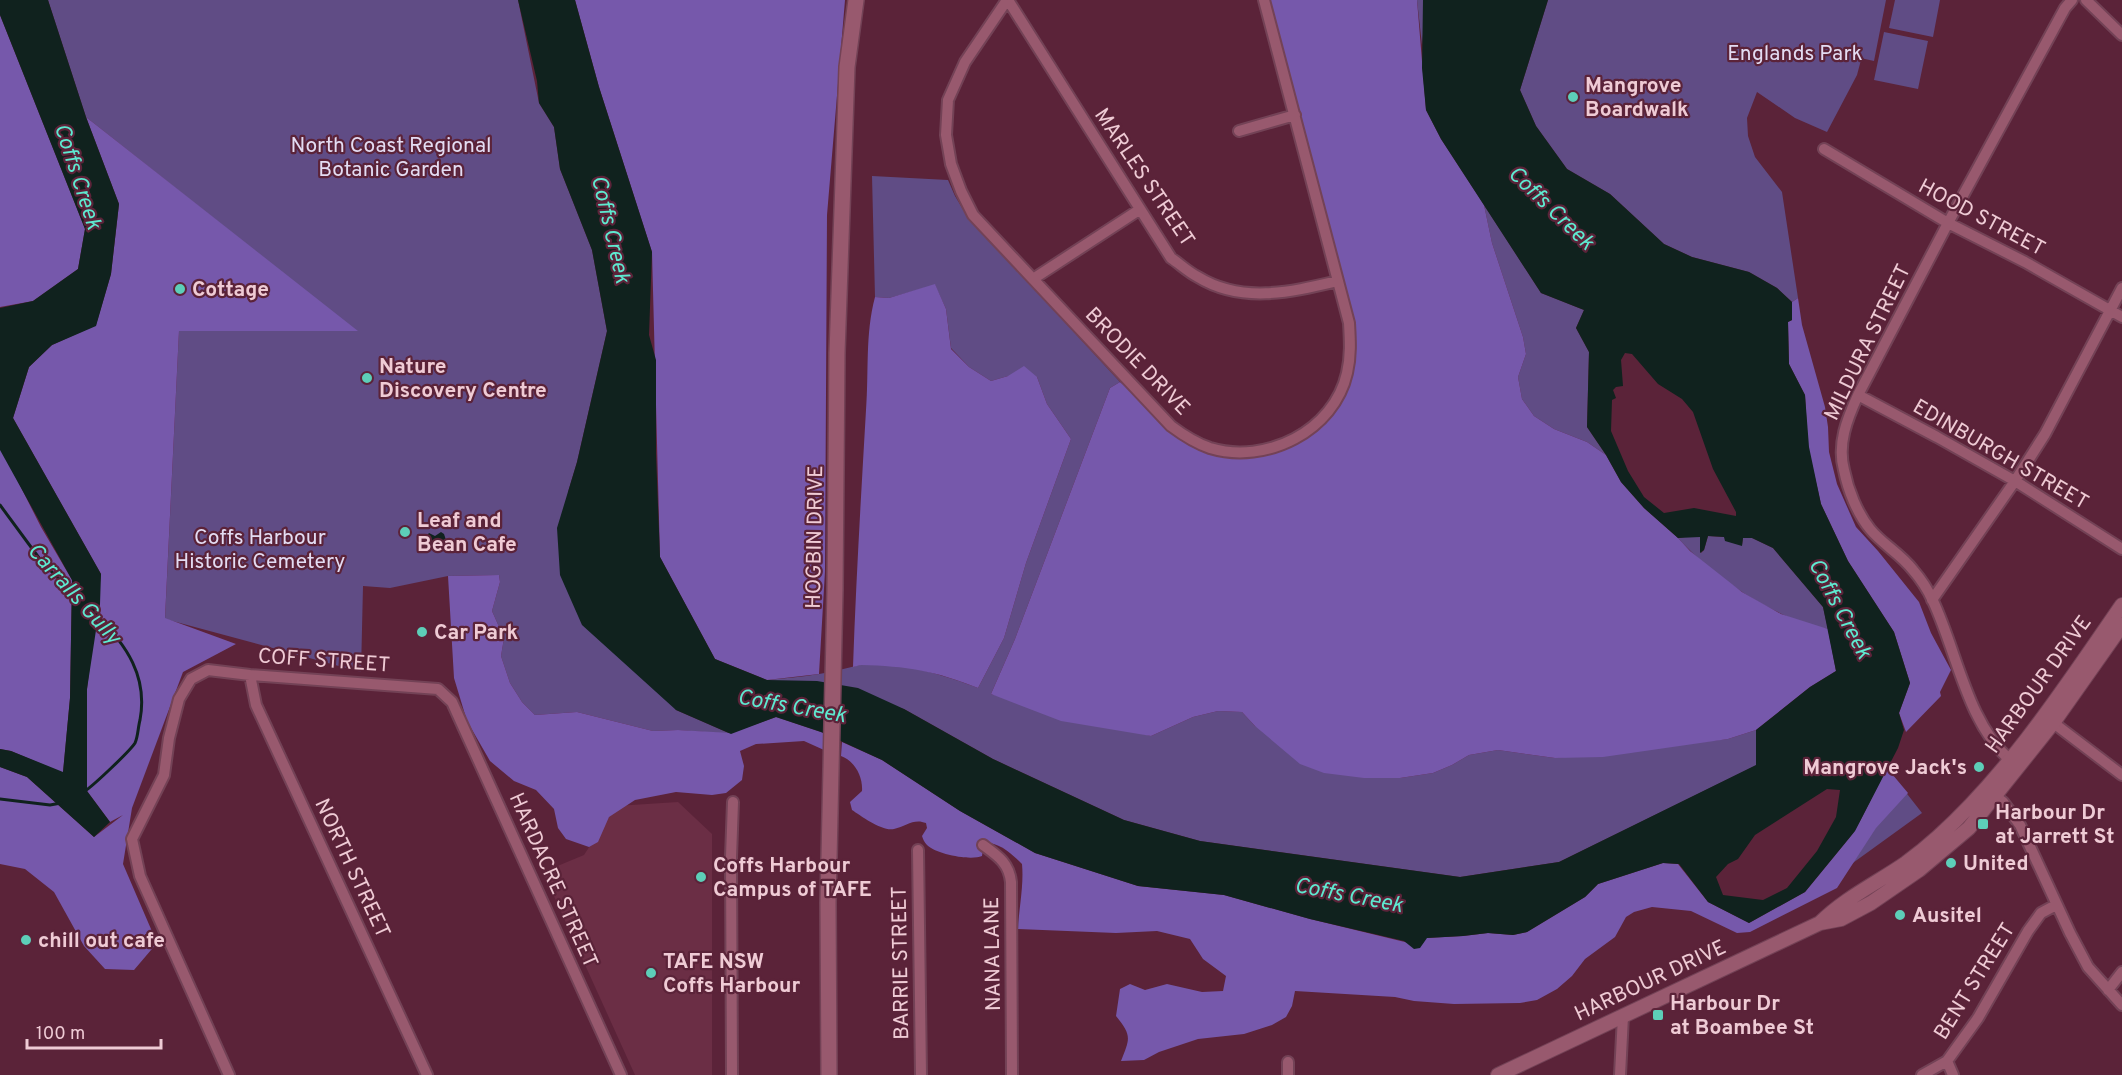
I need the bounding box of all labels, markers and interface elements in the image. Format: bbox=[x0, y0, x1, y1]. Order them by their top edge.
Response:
park label: Englands Park bbox=[1727, 41, 1863, 68]
place label: Mangrove Boardwalk bbox=[1585, 73, 1689, 124]
marker: Mangrove Boardwalk bbox=[1566, 90, 1580, 104]
street label: MARLES STREET bbox=[1087, 103, 1200, 252]
water label: Coffs Creek bbox=[47, 120, 107, 234]
park label: North Coast Regional Botanic Garden bbox=[291, 133, 491, 184]
water label: Coffs Creek bbox=[1501, 161, 1600, 257]
water label: Coffs Creek bbox=[584, 173, 635, 287]
street label: HOOD STREET bbox=[1913, 174, 2049, 263]
street label: MILDURA STREET bbox=[1819, 260, 1918, 425]
place label: Cottage bbox=[192, 277, 269, 304]
marker: Cottage bbox=[173, 282, 187, 296]
street label: BRODIE DRIVE bbox=[1078, 302, 1195, 422]
place label: Nature Discovery Centre bbox=[379, 354, 547, 405]
marker: Nature Discovery Centre bbox=[360, 371, 374, 385]
street label: EDINBURGH STREET bbox=[1907, 394, 2093, 517]
street label: HOGBIN DRIVE bbox=[801, 465, 830, 609]
place label: Leaf and Bean Cafe bbox=[417, 508, 517, 559]
park label: Coffs Harbour Historic Cemetery bbox=[175, 525, 345, 576]
marker: Leaf and Bean Cafe bbox=[398, 525, 412, 539]
water label: Carralls Gully bbox=[20, 538, 127, 652]
water label: Coffs Creek bbox=[1801, 554, 1877, 665]
street label: HARBOUR DRIVE bbox=[1980, 610, 2098, 759]
place label: Car Park bbox=[434, 620, 519, 647]
marker: Car Park bbox=[415, 625, 429, 639]
street label: COFF STREET bbox=[257, 643, 391, 680]
water label: Coffs Creek bbox=[735, 685, 849, 730]
place label: Mangrove Jack's bbox=[1803, 755, 1967, 782]
marker: Mangrove Jack's bbox=[1972, 760, 1986, 774]
street label: HARDACRE STREET bbox=[502, 789, 603, 973]
street label: NORTH STREET bbox=[308, 795, 396, 943]
place label: Harbour Dr at Jarrett St bbox=[1995, 800, 2115, 851]
marker: Harbour Dr at Jarrett St bbox=[1976, 817, 1990, 831]
place label: United bbox=[1963, 851, 2029, 878]
place label: Coffs Harbour Campus of TAFE bbox=[713, 853, 872, 904]
marker: United bbox=[1944, 856, 1958, 870]
marker: Coffs Harbour Campus of TAFE bbox=[694, 870, 708, 884]
water label: Coffs Creek bbox=[1292, 873, 1406, 920]
street label: BARRIE STREET bbox=[887, 886, 916, 1040]
street label: NANA LANE bbox=[979, 897, 1008, 1011]
place label: Ausitel bbox=[1912, 903, 1982, 930]
marker: Ausitel bbox=[1893, 908, 1907, 922]
street label: BENT STREET bbox=[1929, 918, 2022, 1045]
place label: chill out cafe bbox=[38, 928, 165, 955]
marker: chill out cafe bbox=[19, 933, 33, 947]
street label: HARBOUR DRIVE bbox=[1570, 934, 1731, 1028]
place label: TAFE NSW Coffs Harbour bbox=[663, 949, 801, 1000]
marker: TAFE NSW Coffs Harbour bbox=[644, 966, 658, 980]
place label: Harbour Dr at Boambee St bbox=[1670, 991, 1814, 1042]
marker: Harbour Dr at Boambee St bbox=[1651, 1008, 1665, 1022]
scale bar bbox=[27, 1012, 160, 1050]
text: 100 m bbox=[36, 1023, 85, 1046]

